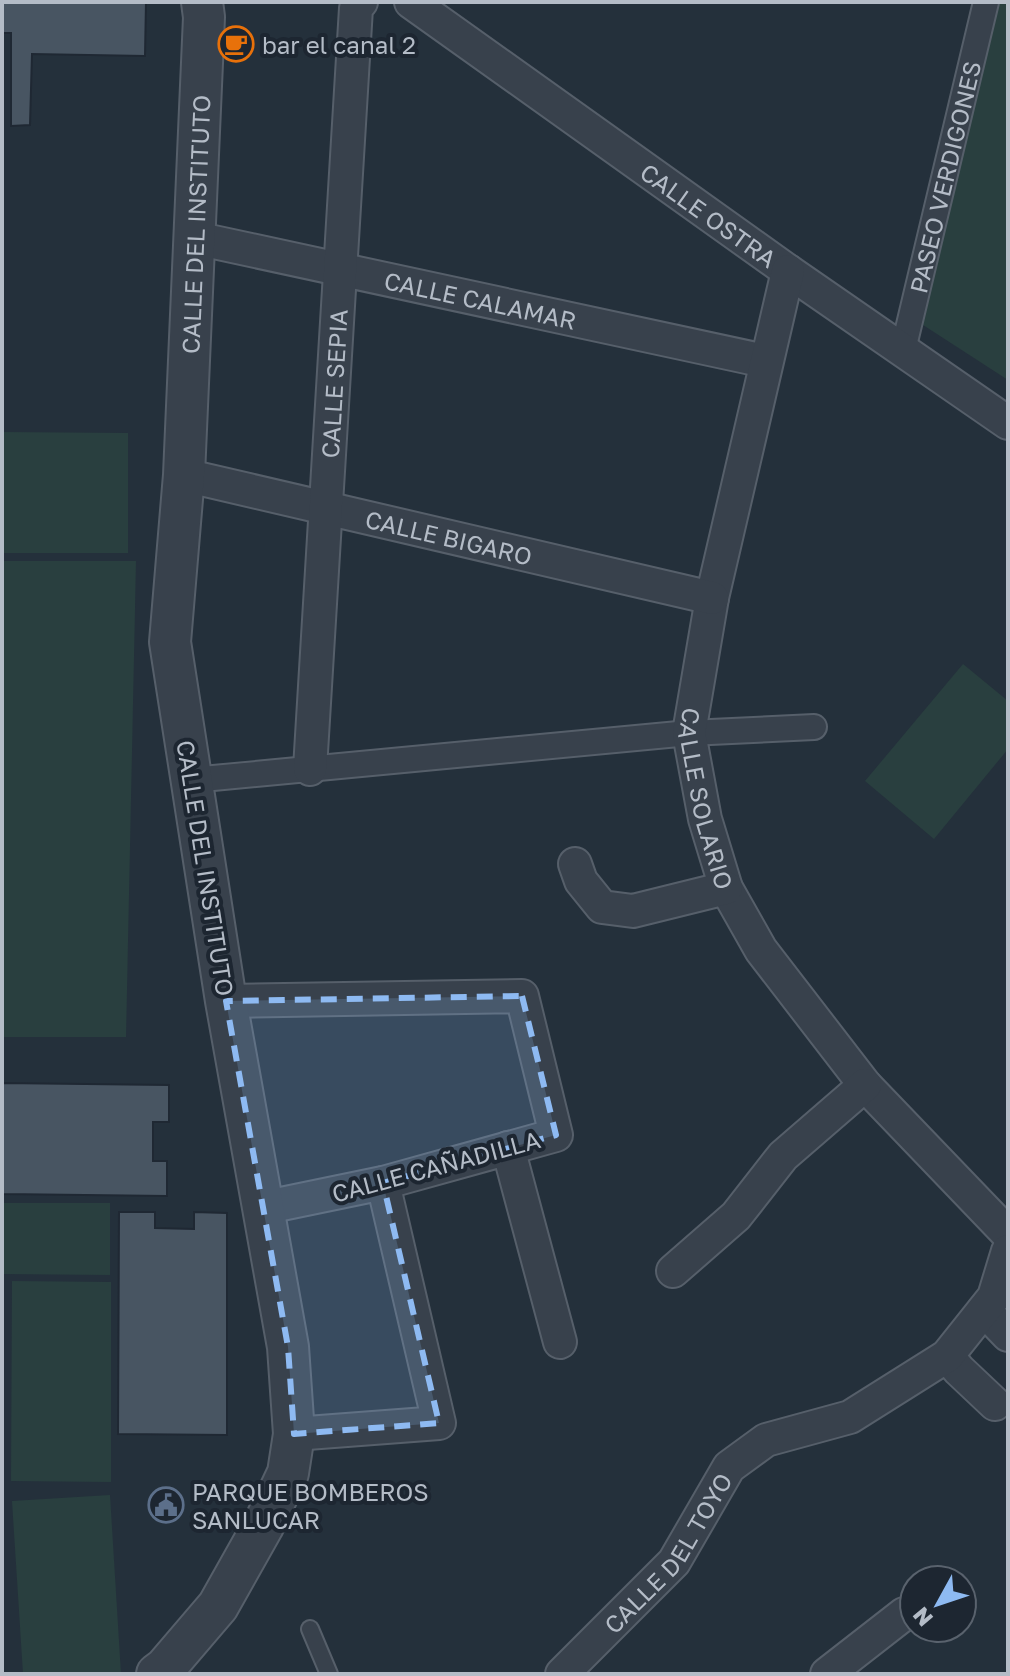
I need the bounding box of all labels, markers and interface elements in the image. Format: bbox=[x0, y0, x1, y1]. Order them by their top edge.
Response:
cafe icon: bar el canal 2 bbox=[217, 25, 255, 63]
place label: bar el canal 2 bbox=[262, 30, 416, 59]
street label: PASEO VERDIGONES bbox=[903, 58, 986, 296]
street label: CALLE DEL INSTITUTO bbox=[175, 94, 215, 354]
street label: CALLE OSTRA bbox=[635, 156, 783, 273]
street label: CALLE CALAMAR bbox=[382, 265, 579, 334]
street label: CALLE SEPIA bbox=[314, 308, 352, 459]
street label: CALLE BIGARO bbox=[363, 503, 535, 570]
street label: CALLE SOLARIO bbox=[674, 706, 740, 893]
street label: CALLE DEL INSTITUTO bbox=[171, 738, 241, 998]
street label: CALLE CAÑADILLA bbox=[329, 1124, 543, 1208]
street label: CALLE DEL TOYO bbox=[597, 1467, 737, 1639]
place label: PARQUE BOMBEROS SANLUCAR bbox=[192, 1477, 429, 1534]
public building icon: PARQUE BOMBEROS SANLUCAR bbox=[147, 1486, 185, 1524]
north arrow bbox=[898, 1564, 978, 1644]
text: N bbox=[907, 1602, 938, 1632]

